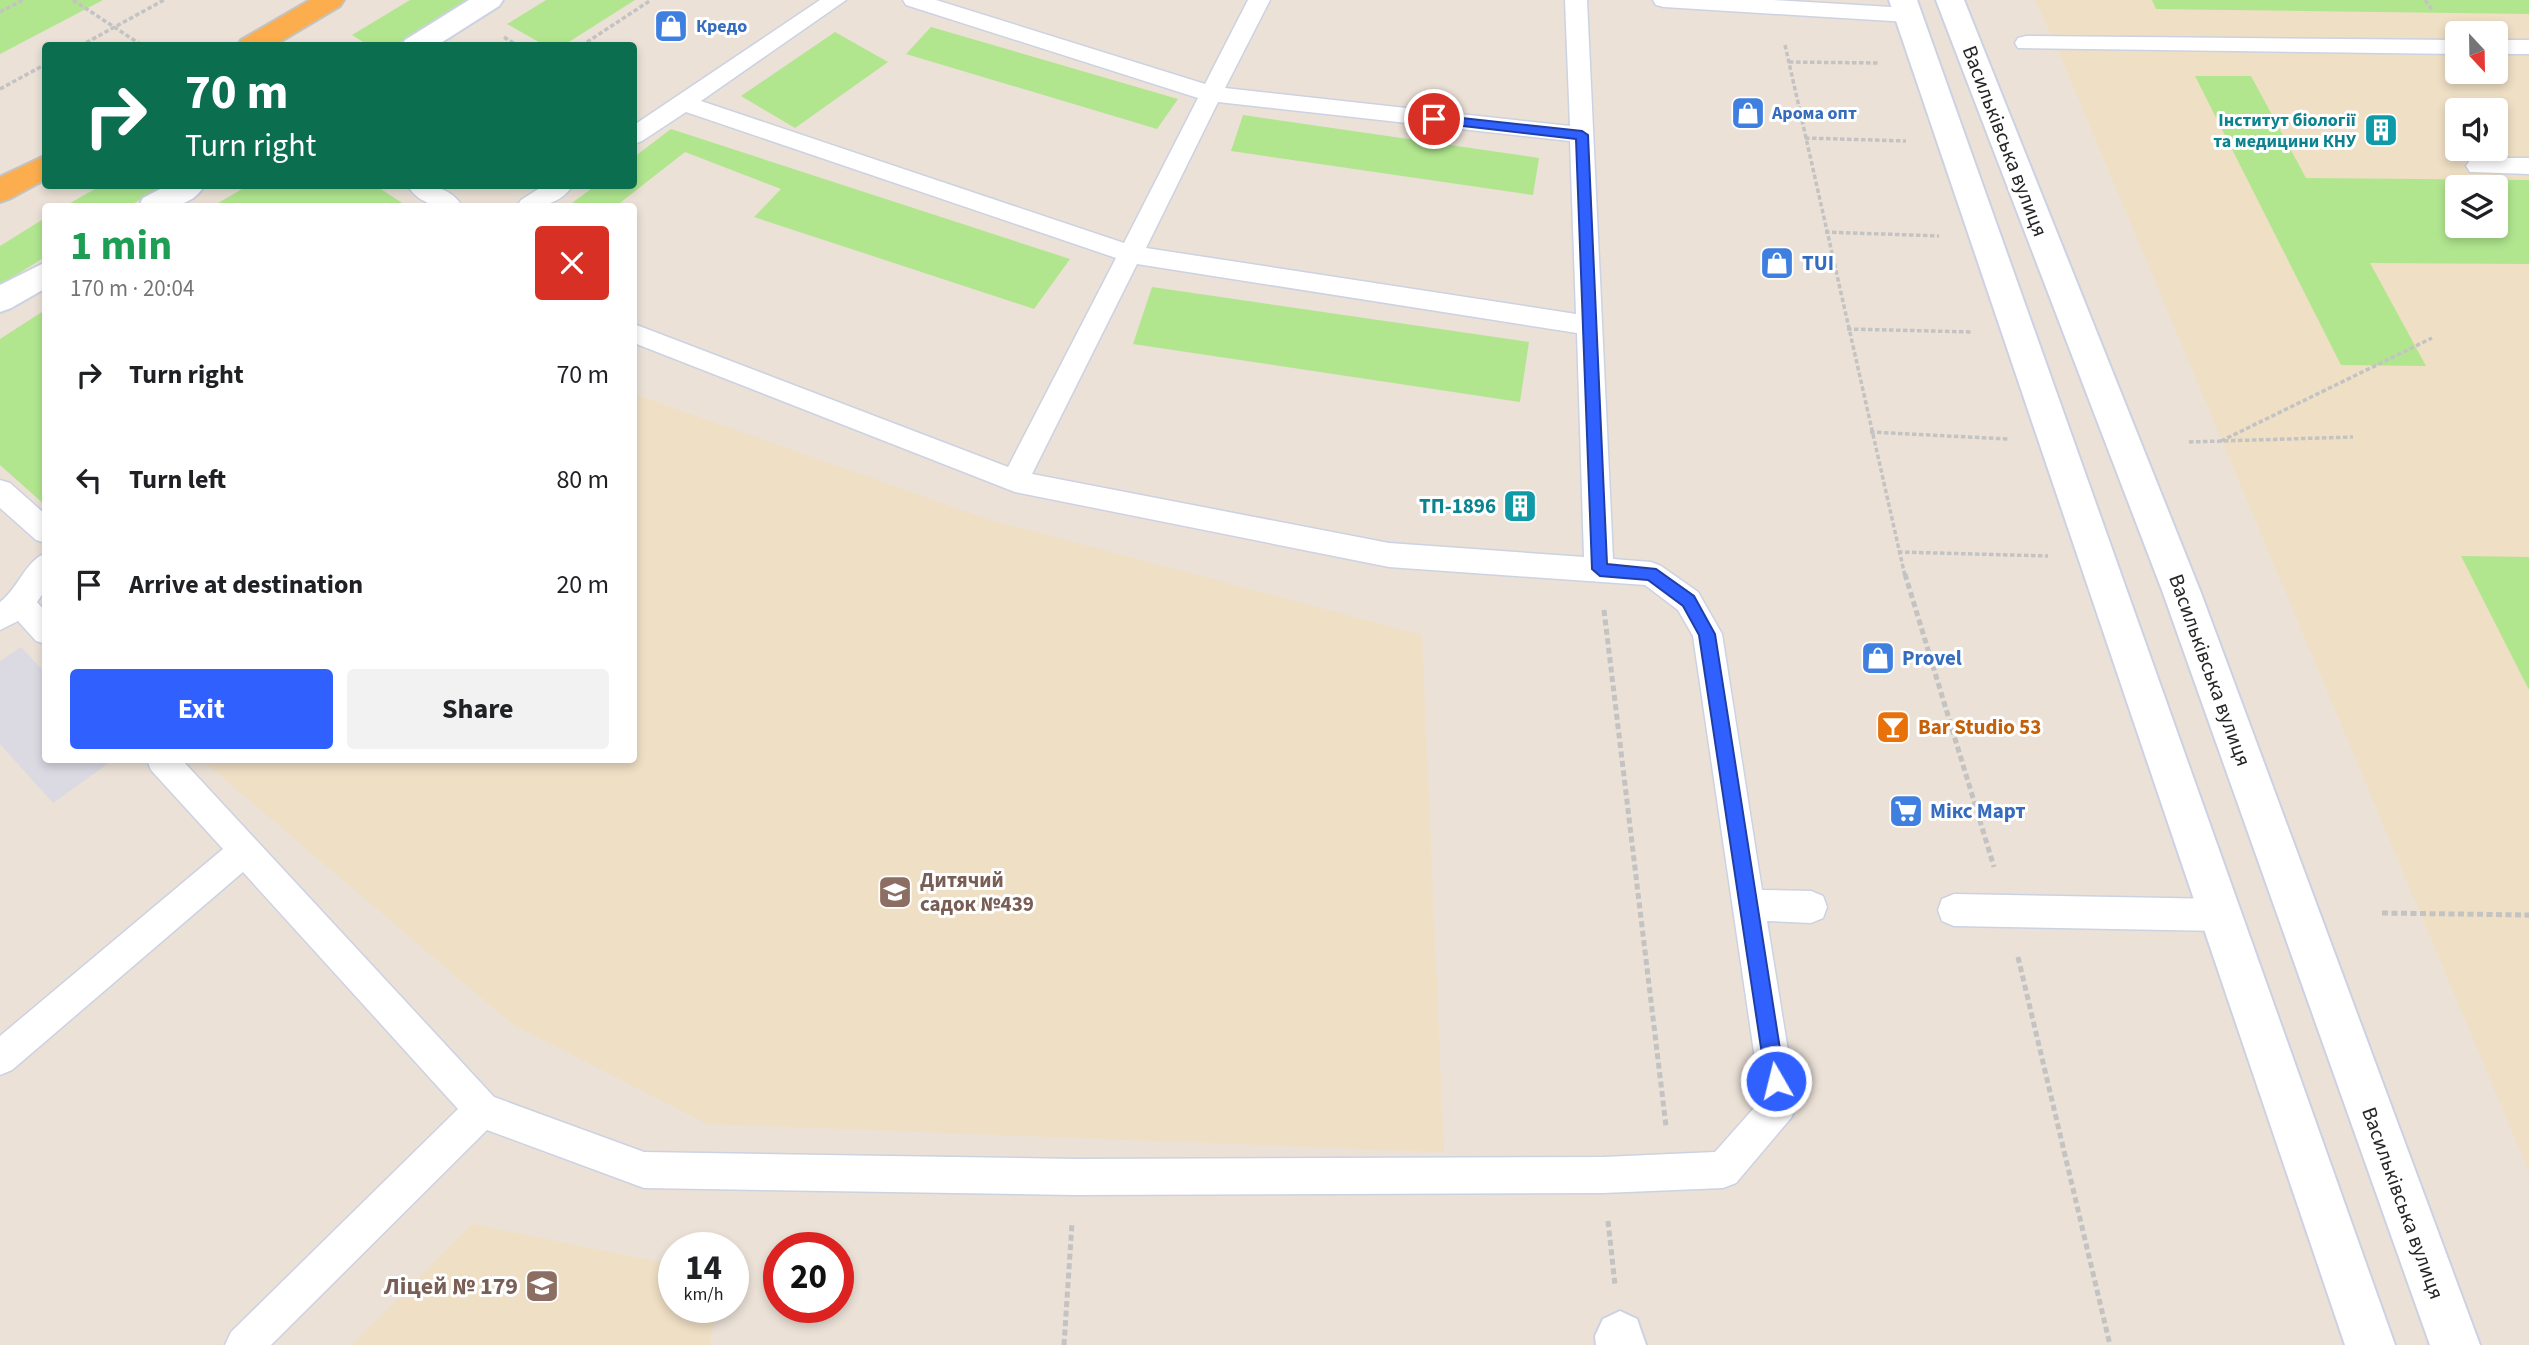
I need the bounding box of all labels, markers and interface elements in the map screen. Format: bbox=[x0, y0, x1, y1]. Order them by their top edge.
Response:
shop icon: Кредо bbox=[652, 7, 690, 45]
place label: Кредо bbox=[696, 14, 747, 39]
north arrow bbox=[2445, 21, 2508, 84]
map controls bbox=[2445, 21, 2508, 238]
street label: Васильківська вулиця bbox=[1955, 41, 2055, 241]
text: 70 m bbox=[185, 58, 289, 128]
icon: right bbox=[70, 70, 161, 161]
pin bbox=[1404, 89, 1464, 149]
shop icon: Арома опт bbox=[1729, 94, 1767, 132]
button: sound bbox=[2445, 98, 2508, 161]
icon: arrive bbox=[1415, 100, 1453, 138]
place label: Арома опт bbox=[1771, 101, 1857, 126]
place label: Інститут біології та медицини КНУ bbox=[2213, 108, 2357, 154]
building icon: Інститут біології та медицини КНУ bbox=[2362, 111, 2400, 149]
text: Turn right bbox=[185, 123, 316, 169]
button: layers bbox=[2445, 175, 2508, 238]
text: 1 min bbox=[70, 216, 172, 276]
button: close bbox=[535, 226, 609, 300]
shop icon: TUI bbox=[1758, 244, 1796, 282]
place label: TUI bbox=[1802, 248, 1834, 278]
text: 170 m · 20:04 bbox=[70, 272, 194, 305]
icon: right bbox=[70, 356, 108, 394]
text: Turn right bbox=[129, 356, 244, 393]
text: 70 m bbox=[556, 356, 609, 393]
icon: left bbox=[70, 461, 108, 499]
text: Turn left bbox=[129, 461, 226, 498]
text: 80 m bbox=[556, 461, 609, 498]
building icon: ТП-1896 bbox=[1501, 487, 1539, 525]
place label: ТП-1896 bbox=[1419, 491, 1496, 521]
icon: arrive bbox=[70, 566, 108, 604]
text: Arrive at destination bbox=[129, 566, 363, 603]
text: 20 m bbox=[556, 566, 609, 603]
street label: Васильківська вулиця bbox=[2161, 570, 2259, 770]
shop icon: Provel bbox=[1859, 639, 1897, 677]
place label: Provel bbox=[1902, 643, 1962, 673]
button: Exit bbox=[70, 669, 333, 749]
button: Share bbox=[347, 669, 609, 749]
bar icon: Bar Studio 53 bbox=[1874, 708, 1912, 746]
place label: Bar Studio 53 bbox=[1918, 712, 2041, 742]
supermarket icon: Мікс Март bbox=[1887, 792, 1925, 830]
place label: Мікс Март bbox=[1930, 796, 2026, 826]
place label: Дитячий садок №439 bbox=[920, 865, 1034, 919]
school or university icon: Дитячий садок №439 bbox=[876, 873, 914, 911]
position arrow bbox=[1739, 1044, 1813, 1118]
street label: Васильківська вулиця bbox=[2354, 1103, 2452, 1303]
speed limit sign: 20 bbox=[763, 1232, 854, 1323]
text: 14 bbox=[685, 1243, 722, 1293]
school or university icon: Ліцей № 179 bbox=[523, 1267, 561, 1305]
place label: Ліцей № 179 bbox=[383, 1269, 518, 1304]
text: km/h bbox=[684, 1282, 723, 1307]

